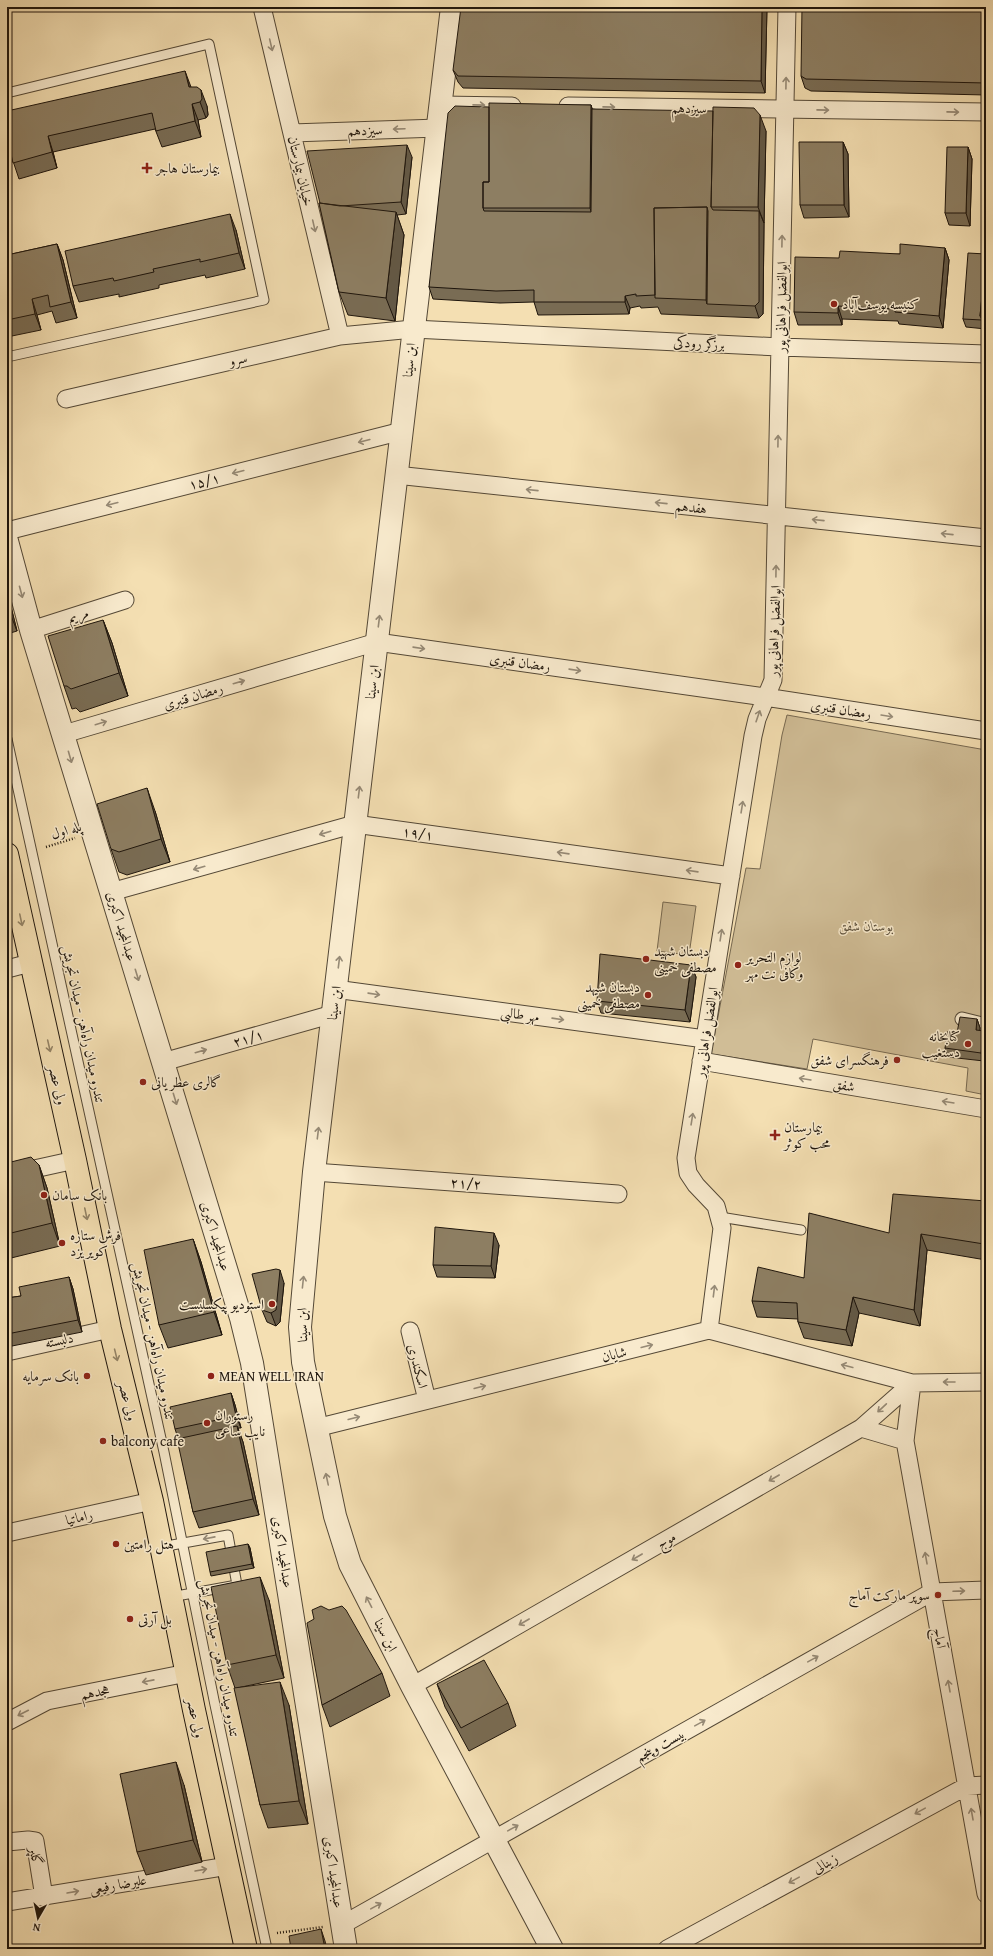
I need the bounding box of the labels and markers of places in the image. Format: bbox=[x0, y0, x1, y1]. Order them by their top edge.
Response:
place label: بیمارستان هاجر bbox=[154, 158, 220, 178]
marker: بیمارستان هاجر bbox=[141, 162, 153, 174]
place label: کنیسه یوسف‌آباد bbox=[842, 294, 919, 314]
marker: کنیسه یوسف‌آباد bbox=[829, 299, 839, 309]
place label: دبستان شهید مصطفی خمینی bbox=[654, 941, 717, 978]
place label: لوازم التحریر وکافی نت مهر bbox=[744, 947, 803, 983]
marker: دبستان شهید مصطفی خمینی bbox=[641, 954, 651, 964]
marker: لوازم التحریر وکافی نت مهر bbox=[733, 960, 743, 970]
place label: دبستان شیهد مصطفی خمینی bbox=[577, 977, 640, 1014]
marker: دبستان شیهد مصطفی خمینی bbox=[643, 990, 653, 1000]
place label: کتابخانه دستغیب bbox=[921, 1026, 960, 1062]
marker: کتابخانه دستغیب bbox=[963, 1039, 973, 1049]
place label: فرهنگسرای شفق bbox=[810, 1050, 889, 1070]
marker: فرهنگسرای شفق bbox=[892, 1055, 902, 1065]
place label: گالری عطر یانی bbox=[151, 1072, 221, 1092]
marker: گالری عطر یانی bbox=[138, 1077, 148, 1087]
place label: بیمارستان محب کوثر bbox=[782, 1117, 831, 1153]
marker: بیمارستان محب کوثر bbox=[769, 1129, 781, 1141]
place label: بانک سامان bbox=[52, 1185, 108, 1205]
marker: بانک سامان bbox=[39, 1190, 49, 1200]
place label: فرش ستاره کویر یزد bbox=[70, 1225, 121, 1261]
marker: فرش ستاره کویر یزد bbox=[57, 1238, 67, 1248]
place label: استودیو پیکسلیست bbox=[179, 1294, 264, 1315]
marker: استودیو پیکسلیست bbox=[267, 1299, 277, 1309]
place label: بانک سرمایه bbox=[22, 1366, 79, 1386]
place label: MEAN WELL IRAN bbox=[219, 1366, 324, 1386]
marker: بانک سرمایه bbox=[82, 1371, 92, 1381]
marker: MEAN WELL IRAN bbox=[206, 1371, 216, 1381]
place label: رستوران نایب ساعی bbox=[215, 1405, 265, 1441]
marker: رستوران نایب ساعی bbox=[202, 1418, 212, 1428]
place label: balcony cafe bbox=[111, 1431, 184, 1451]
marker: balcony cafe bbox=[98, 1436, 108, 1446]
place label: هتل رامتین bbox=[124, 1534, 174, 1555]
marker: هتل رامتین bbox=[111, 1539, 121, 1549]
place label: سوپر مارکت آماج bbox=[849, 1585, 930, 1608]
marker: سوپر مارکت آماج bbox=[933, 1590, 943, 1600]
place label: بل آرتی bbox=[138, 1609, 172, 1630]
marker: بل آرتی bbox=[125, 1614, 135, 1624]

